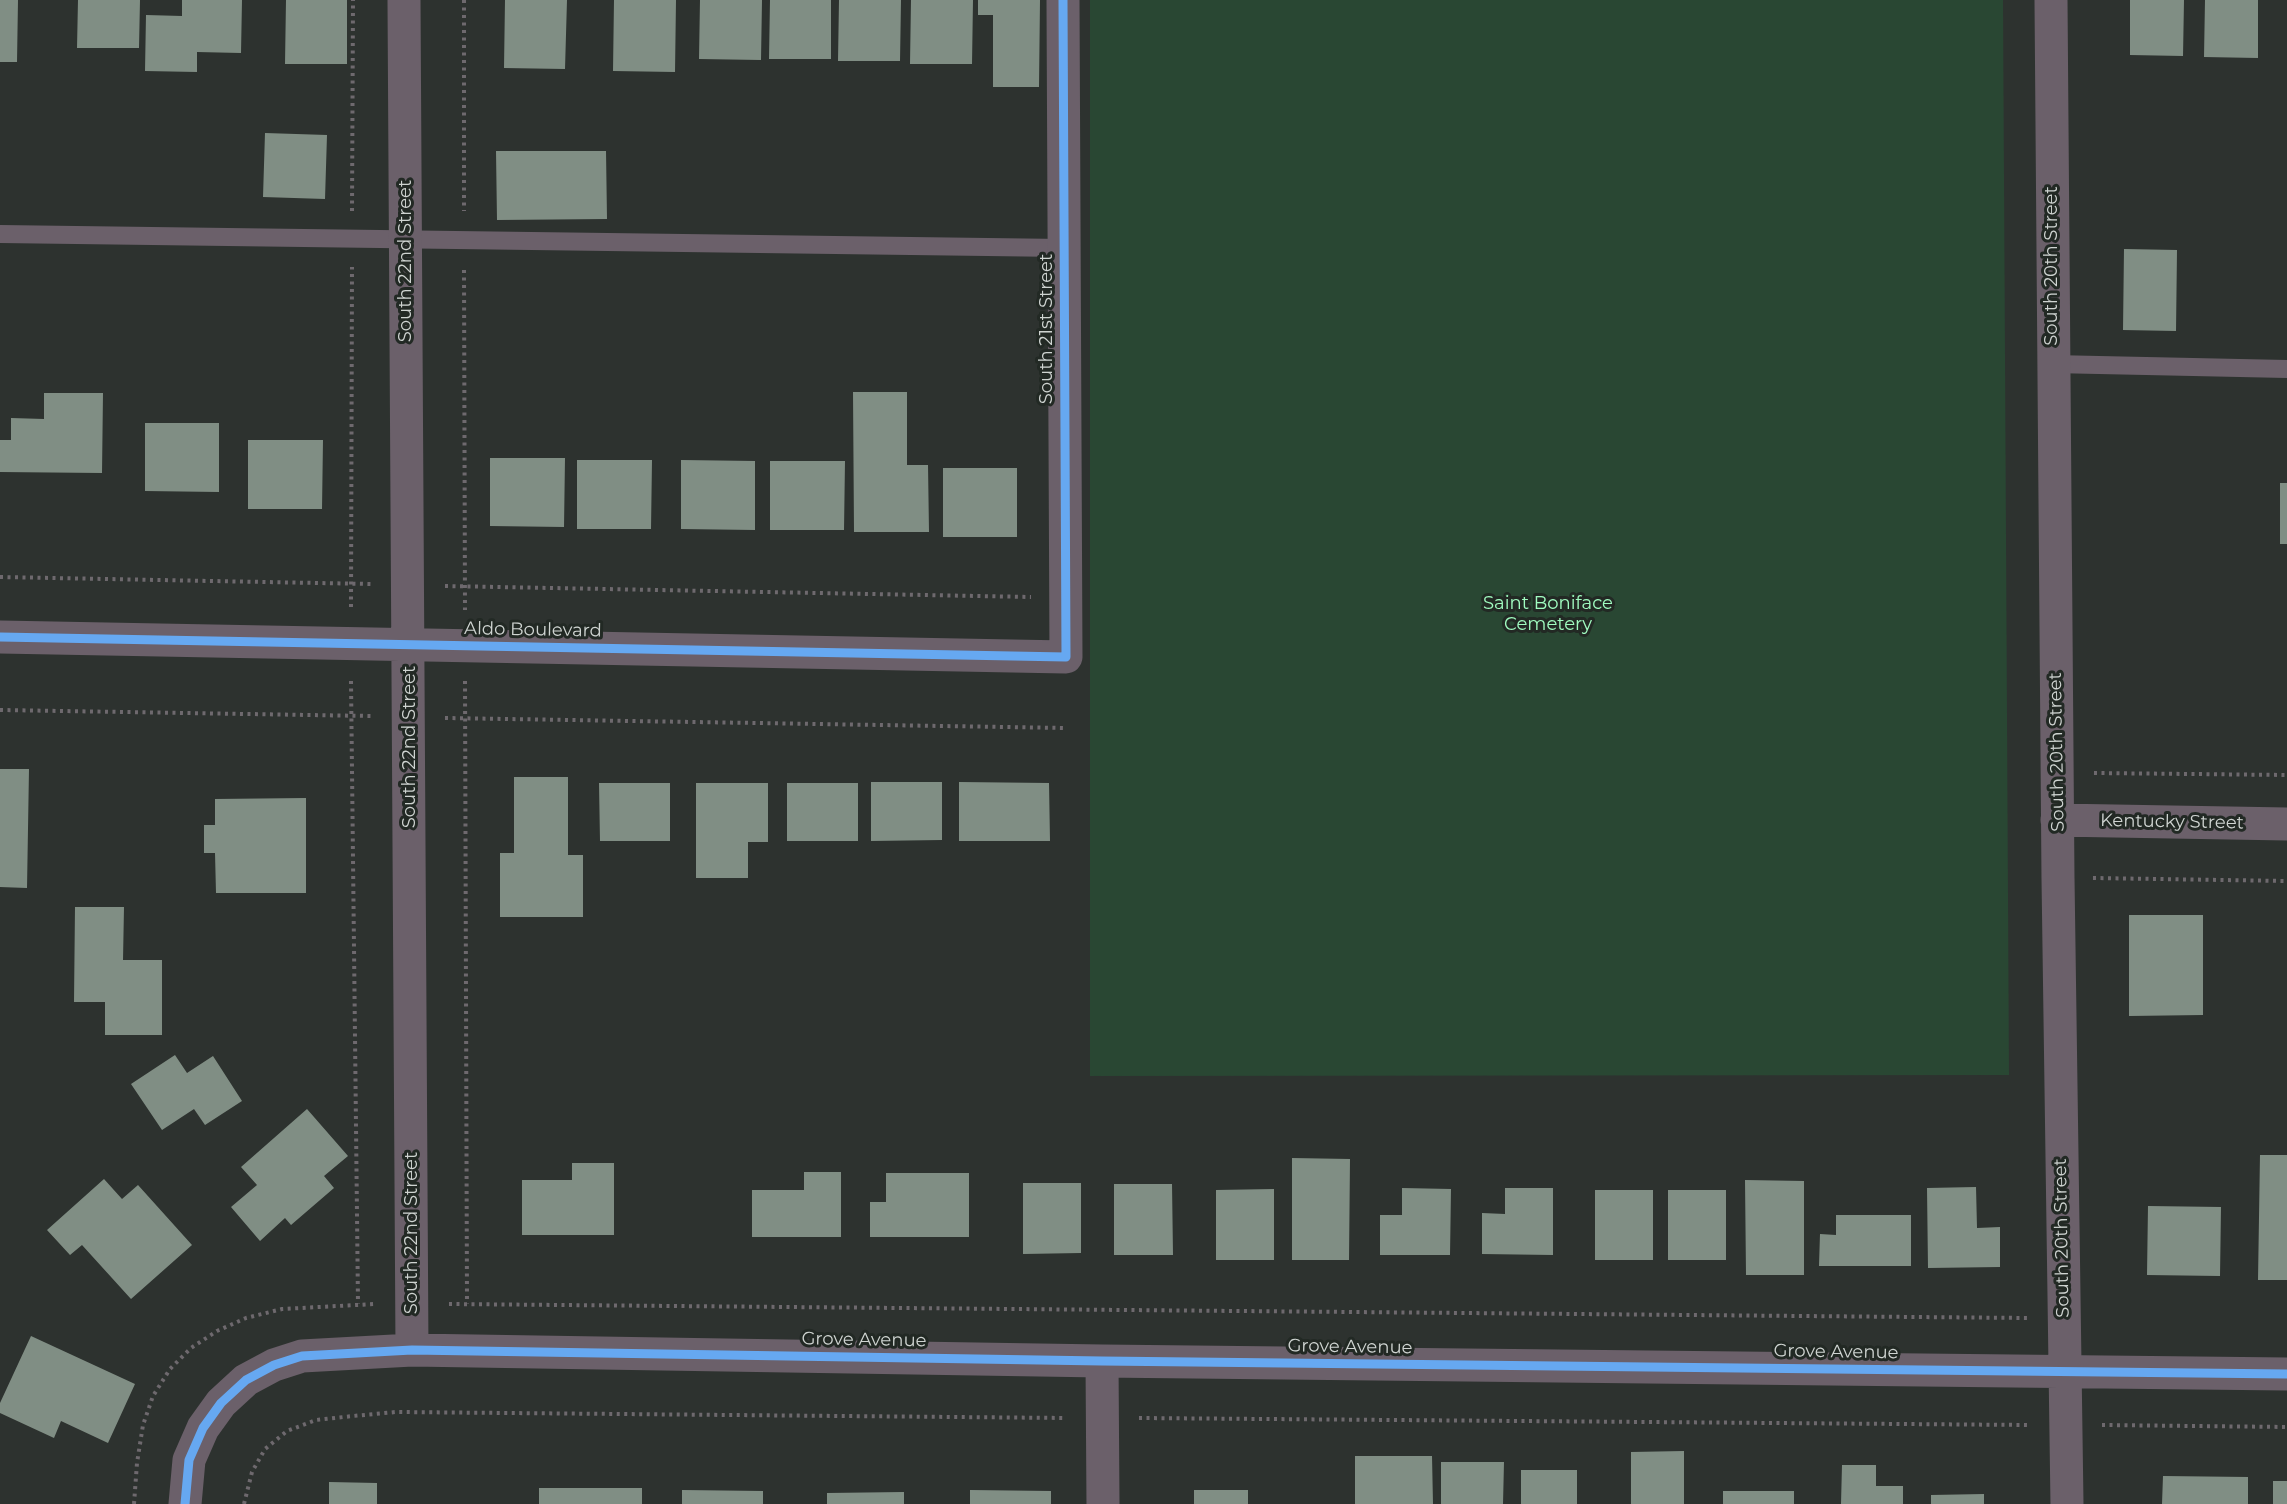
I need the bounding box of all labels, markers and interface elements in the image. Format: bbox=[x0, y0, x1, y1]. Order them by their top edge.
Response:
street label: South 22nd Street bbox=[395, 180, 417, 342]
street label: South 20th Street bbox=[2041, 186, 2063, 346]
street label: South 21st Street bbox=[1036, 254, 1058, 404]
park label: Saint Boniface Cemetery bbox=[1483, 593, 1613, 636]
street label: Aldo Boulevard bbox=[464, 618, 602, 642]
street label: South 22nd Street bbox=[399, 666, 421, 828]
street label: South 20th Street bbox=[2045, 672, 2069, 832]
street label: Kentucky Street bbox=[2100, 810, 2244, 834]
street label: South 22nd Street bbox=[401, 1152, 423, 1314]
street label: South 20th Street bbox=[2050, 1158, 2074, 1318]
street label: Grove Avenue bbox=[801, 1328, 927, 1352]
street label: Grove Avenue bbox=[1287, 1335, 1413, 1359]
street label: Grove Avenue bbox=[1773, 1340, 1899, 1364]

